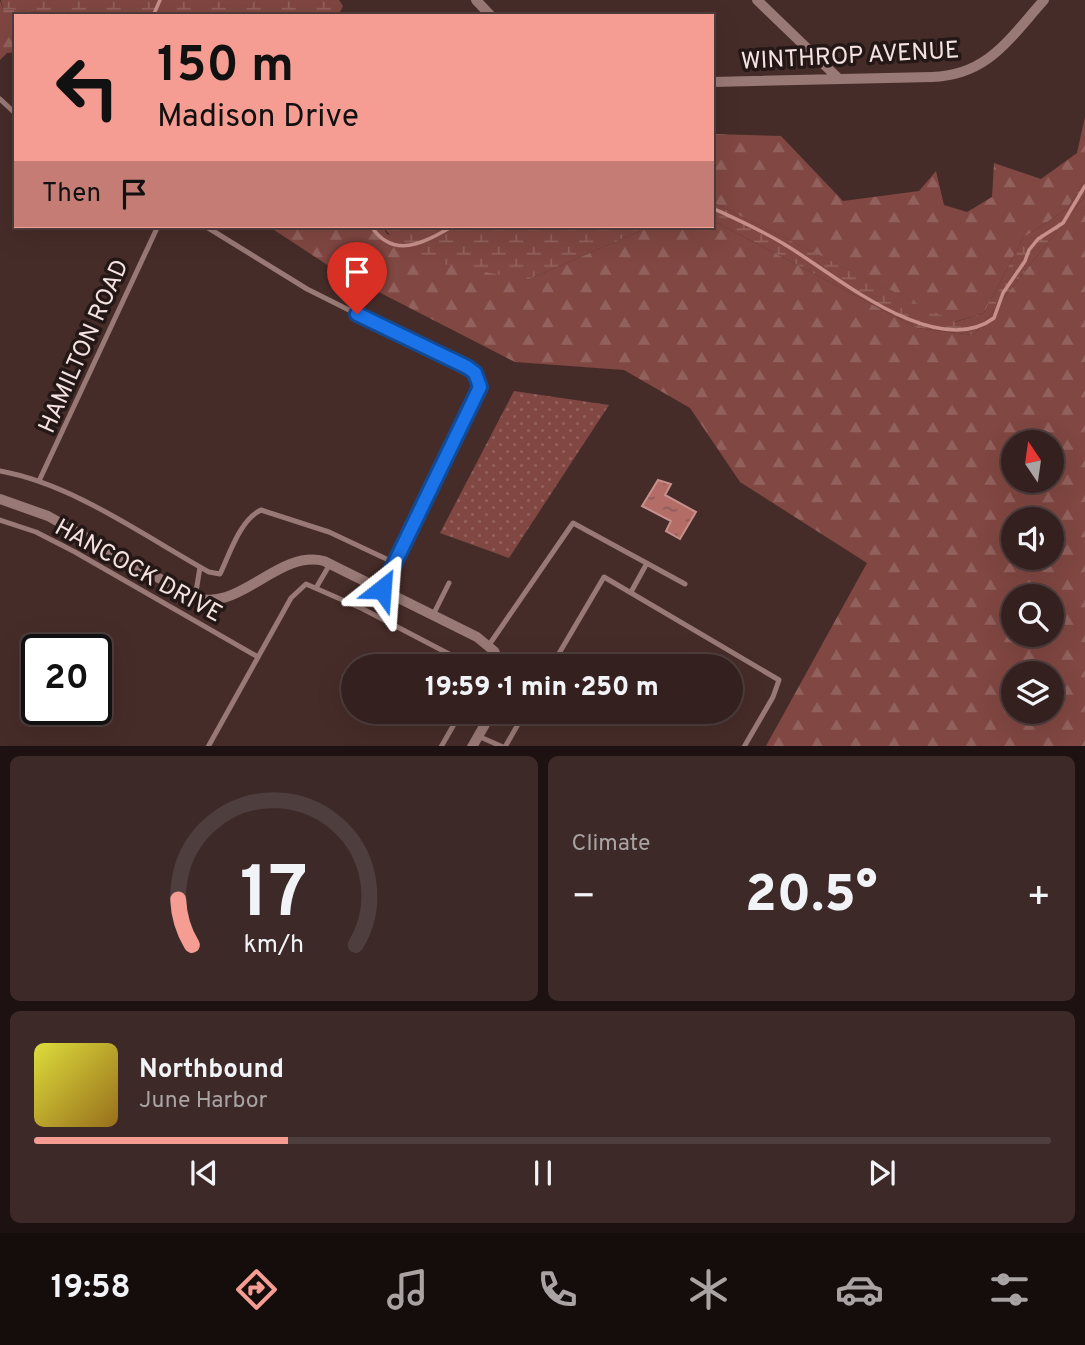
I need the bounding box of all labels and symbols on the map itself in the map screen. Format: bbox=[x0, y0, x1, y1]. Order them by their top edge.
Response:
street label: WINTHROP AVENUE bbox=[740, 36, 960, 78]
pin bbox=[327, 242, 387, 314]
street label: HAMILTON ROAD bbox=[33, 255, 137, 438]
north arrow bbox=[1001, 430, 1064, 494]
street label: HANCOCK DRIVE bbox=[49, 513, 227, 630]
position arrow bbox=[345, 552, 419, 626]
speed limit sign: 20 bbox=[21, 634, 112, 725]

